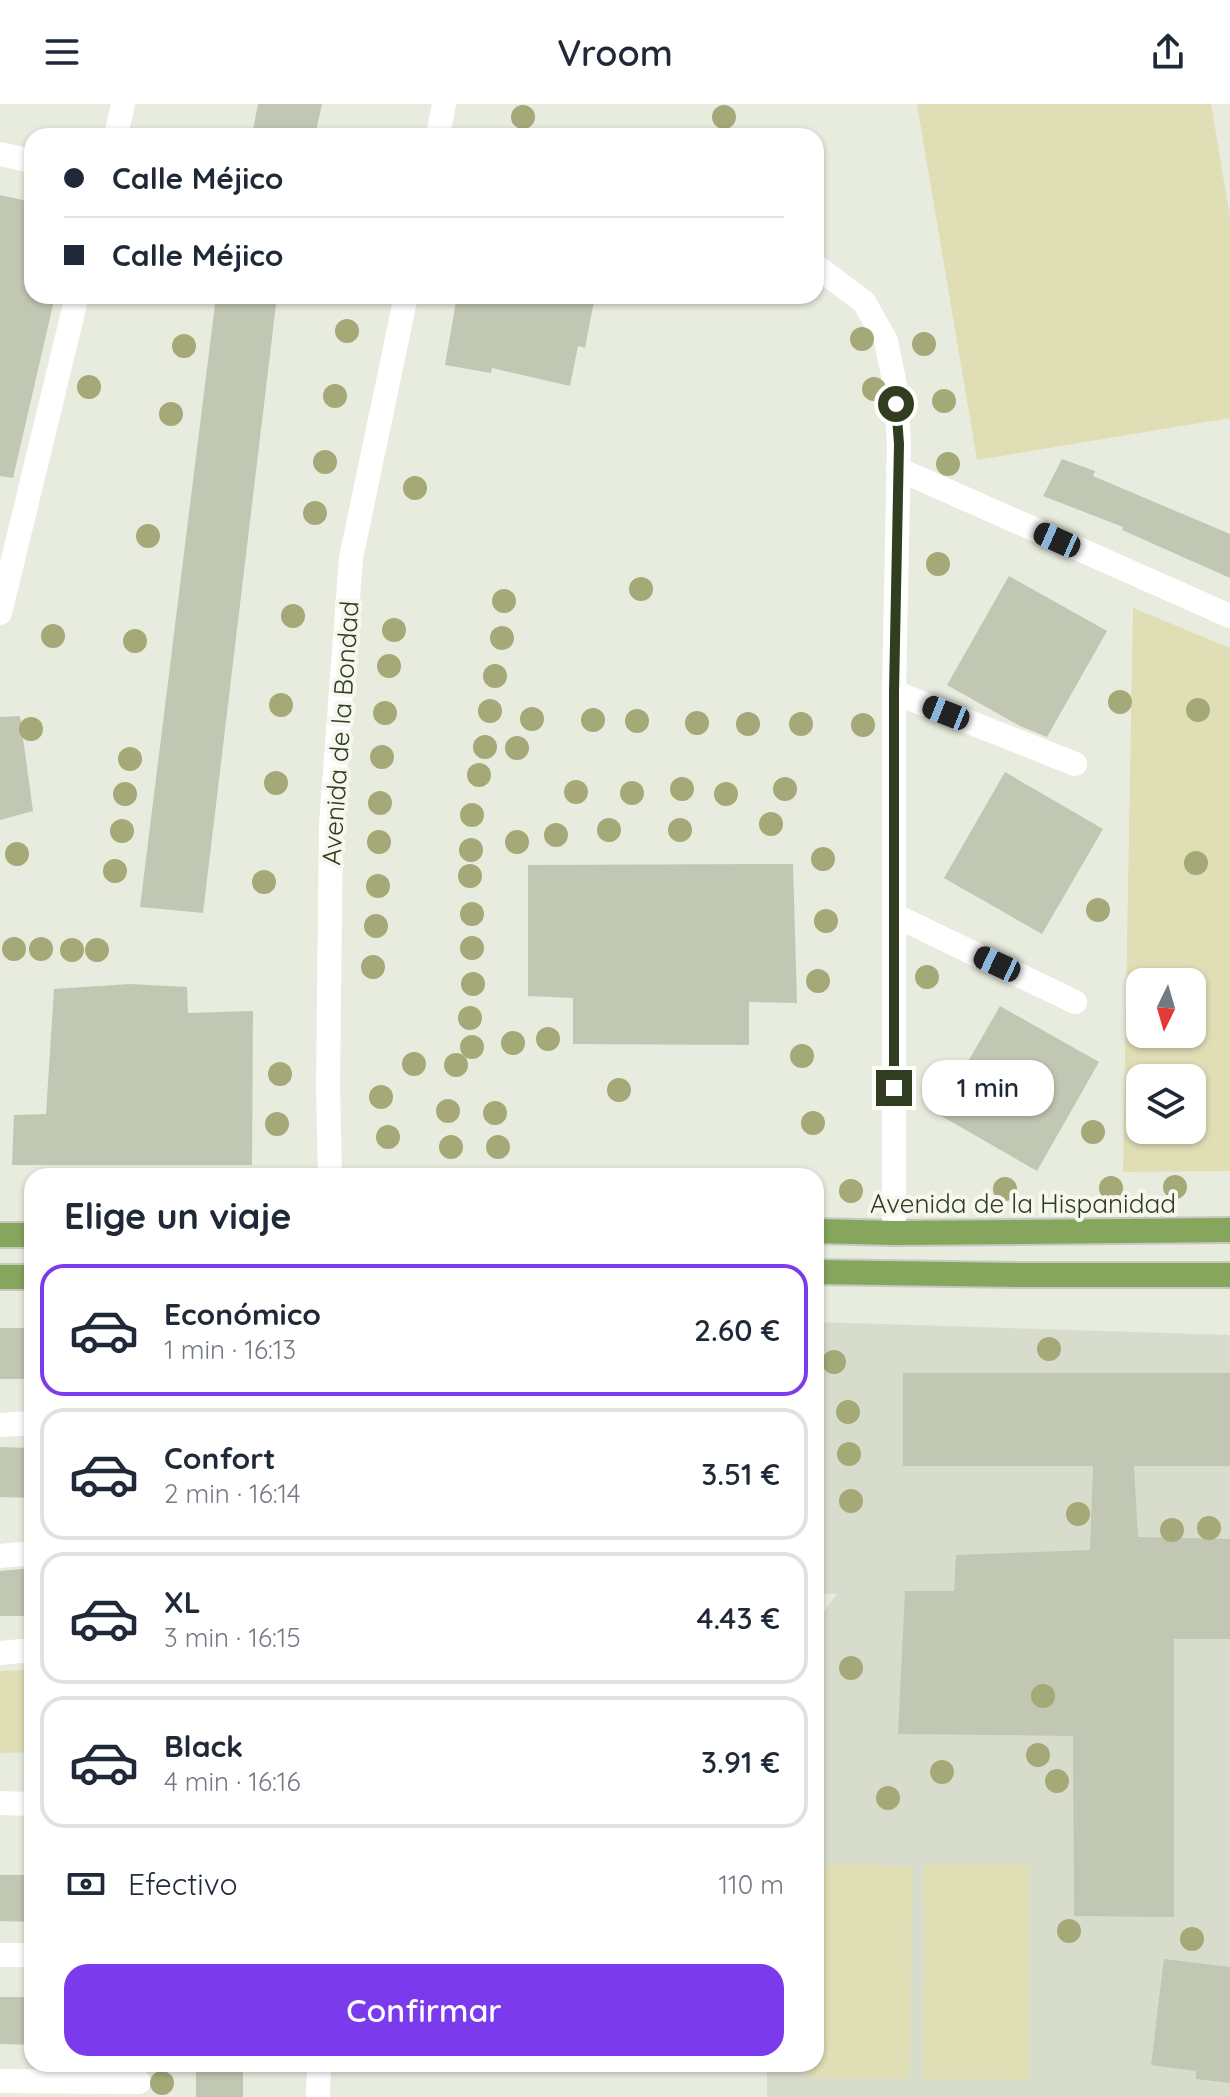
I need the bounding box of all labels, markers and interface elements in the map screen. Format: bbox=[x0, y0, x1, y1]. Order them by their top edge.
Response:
icon: menu bbox=[40, 30, 84, 74]
text: Vroom bbox=[557, 30, 673, 75]
icon: share bbox=[1146, 30, 1190, 74]
text: Calle Méjico bbox=[112, 159, 284, 197]
text: Calle Méjico bbox=[112, 236, 284, 274]
route start bbox=[878, 386, 914, 422]
car bbox=[1030, 519, 1084, 561]
street label: Avenida de la Bondad bbox=[314, 600, 366, 866]
car bbox=[919, 693, 973, 733]
car bbox=[970, 943, 1024, 985]
north arrow bbox=[1126, 968, 1206, 1048]
map controls bbox=[1126, 968, 1206, 1144]
callout: 1 min bbox=[922, 1060, 1054, 1116]
button: layers bbox=[1126, 1064, 1206, 1144]
route end bbox=[876, 1070, 912, 1106]
text: 1 min bbox=[957, 1071, 1019, 1104]
street label: Avenida de la Hispanidad bbox=[870, 1187, 1176, 1220]
text: Elige un viaje bbox=[64, 1193, 292, 1238]
icon: car bbox=[68, 1294, 140, 1366]
text: Económico bbox=[164, 1295, 321, 1333]
text: 2.60 € bbox=[694, 1311, 780, 1349]
text: 1 min · 16:13 bbox=[164, 1333, 296, 1366]
icon: car bbox=[68, 1438, 140, 1510]
text: Confort bbox=[164, 1439, 276, 1477]
text: 3.51 € bbox=[701, 1455, 780, 1493]
text: 2 min · 16:14 bbox=[164, 1477, 300, 1510]
icon: car bbox=[68, 1582, 140, 1654]
text: XL bbox=[164, 1583, 201, 1621]
text: 4.43 € bbox=[696, 1599, 780, 1637]
text: 3 min · 16:15 bbox=[164, 1621, 301, 1654]
icon: car bbox=[68, 1726, 140, 1798]
text: Black bbox=[164, 1727, 243, 1765]
text: 3.91 € bbox=[701, 1743, 780, 1781]
text: 4 min · 16:16 bbox=[164, 1765, 300, 1798]
icon: cash bbox=[64, 1862, 108, 1906]
text: Efectivo bbox=[128, 1865, 238, 1903]
text: 110 m bbox=[718, 1868, 784, 1901]
button: Confirmar bbox=[64, 1964, 784, 2056]

